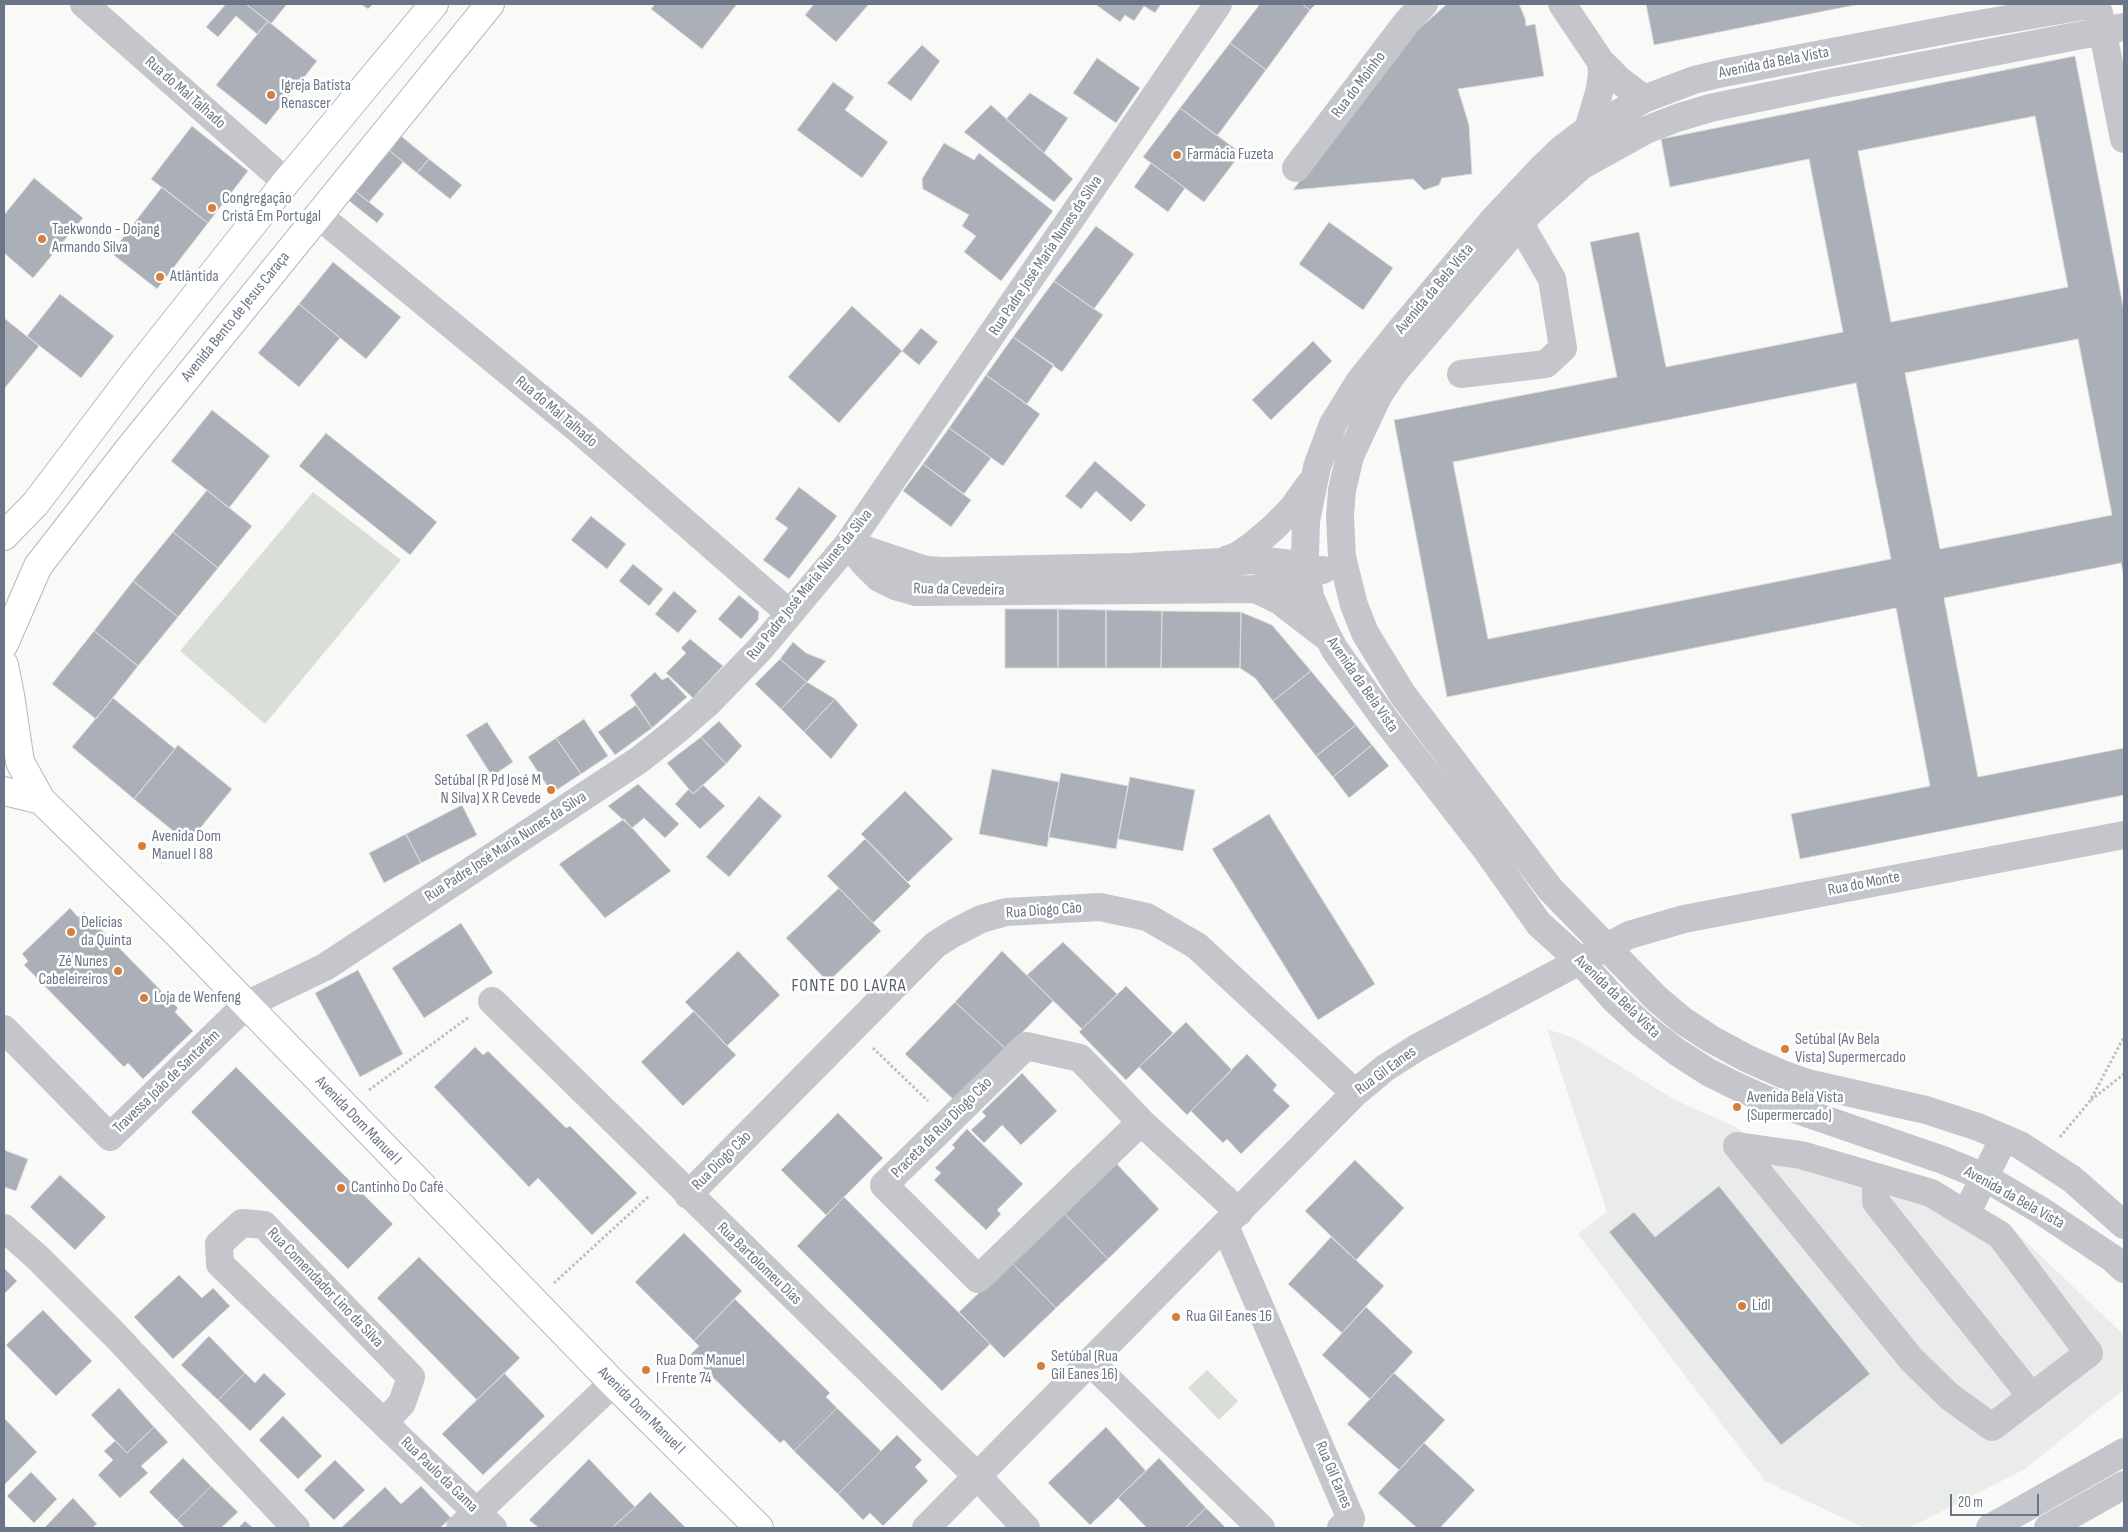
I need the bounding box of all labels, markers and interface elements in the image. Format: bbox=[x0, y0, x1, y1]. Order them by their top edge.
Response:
street label: Avenida da Bela Vista bbox=[1717, 43, 1831, 83]
street label: Rua do Moinho bbox=[1328, 48, 1390, 122]
street label: Rua do Mal Talhado bbox=[141, 53, 229, 133]
place label: Igreja Batista Renascer bbox=[281, 76, 351, 114]
marker: Igreja Batista Renascer bbox=[265, 89, 277, 101]
place label: Farmácia Fuzeta bbox=[1187, 145, 1274, 165]
marker: Farmácia Fuzeta bbox=[1171, 149, 1183, 161]
street label: Rua Padre José Maria Nunes da Silva bbox=[985, 172, 1107, 340]
place label: Congregação Cristã Em Portugal bbox=[222, 189, 321, 227]
marker: Congregação Cristã Em Portugal bbox=[206, 202, 218, 214]
place label: Taekwondo - Dojang Armando Silva bbox=[52, 220, 160, 258]
marker: Taekwondo - Dojang Armando Silva bbox=[36, 233, 48, 245]
street label: Avenida da Bela Vista bbox=[1392, 240, 1478, 338]
street label: Avenida Bento de Jesus Caraça bbox=[178, 248, 294, 386]
place label: Atlântida bbox=[170, 267, 219, 287]
marker: Atlântida bbox=[154, 271, 166, 283]
street label: Rua do Mal Talhado bbox=[511, 372, 601, 452]
street label: Rua Padre José Maria Nunes da Silva bbox=[743, 506, 877, 664]
street label: Rua da Cevedeira bbox=[913, 580, 1005, 600]
street label: Avenida da Bela Vista bbox=[1322, 634, 1402, 736]
place label: Setúbal (R Pd José M N Silva) X R Cevede bbox=[434, 771, 541, 809]
marker: Setúbal (R Pd José M N Silva) X R Cevede bbox=[545, 784, 557, 796]
street label: Rua Padre José Maria Nunes da Silva bbox=[422, 788, 590, 906]
place label: Avenida Dom Manuel I 88 bbox=[152, 827, 221, 865]
marker: Avenida Dom Manuel I 88 bbox=[136, 840, 148, 852]
street label: Rua do Monte bbox=[1826, 868, 1902, 900]
street label: Rua Diogo Cão bbox=[1005, 899, 1083, 923]
place label: Delícias da Quinta bbox=[81, 913, 132, 951]
marker: Delícias da Quinta bbox=[65, 926, 77, 938]
street label: Avenida da Bela Vista bbox=[1570, 951, 1664, 1043]
place label: Zé Nunes Cabeleireiros bbox=[38, 952, 108, 990]
marker: Zé Nunes Cabeleireiros bbox=[112, 965, 124, 977]
district label: FONTE DO LAVRA bbox=[790, 975, 908, 997]
place label: Loja de Wenfeng bbox=[154, 988, 241, 1008]
marker: Loja de Wenfeng bbox=[138, 992, 150, 1004]
street label: Travessa João de Santarém bbox=[110, 1026, 224, 1138]
place label: Setúbal (Av Bela Vista) Supermercado bbox=[1795, 1030, 1906, 1068]
street label: Rua Gil Eanes bbox=[1352, 1042, 1420, 1100]
marker: Setúbal (Av Bela Vista) Supermercado bbox=[1779, 1043, 1791, 1055]
street label: Avenida Dom Manuel I bbox=[311, 1073, 405, 1169]
street label: Praceta da Rua Diogo Cão bbox=[888, 1074, 996, 1182]
place label: Avenida Bela Vista (Supermercado) bbox=[1747, 1088, 1843, 1126]
marker: Avenida Bela Vista (Supermercado) bbox=[1731, 1101, 1743, 1113]
street label: Rua Diogo Cão bbox=[688, 1127, 756, 1195]
street label: Avenida da Bela Vista bbox=[1960, 1162, 2068, 1234]
place label: Cantinho Do Café bbox=[351, 1178, 444, 1198]
marker: Cantinho Do Café bbox=[335, 1182, 347, 1194]
street label: Rua Bartolomeu Dias bbox=[713, 1219, 805, 1309]
street label: Rua Comendador Lino da Silva bbox=[263, 1224, 387, 1352]
place label: Lidl bbox=[1752, 1296, 1771, 1316]
marker: Lidl bbox=[1736, 1300, 1748, 1312]
place label: Rua Gil Eanes 16 bbox=[1186, 1307, 1272, 1327]
marker: Rua Gil Eanes 16 bbox=[1170, 1311, 1182, 1323]
place label: Setúbal (Rua Gil Eanes 16) bbox=[1051, 1347, 1118, 1385]
place label: Rua Dom Manuel I Frente 74 bbox=[656, 1351, 745, 1389]
marker: Setúbal (Rua Gil Eanes 16) bbox=[1035, 1360, 1047, 1372]
street label: Avenida Dom Manuel I bbox=[593, 1363, 689, 1459]
marker: Rua Dom Manuel I Frente 74 bbox=[640, 1364, 652, 1376]
street label: Rua Paulo da Gama bbox=[396, 1433, 482, 1517]
street label: Rua Gil Eanes bbox=[1310, 1439, 1356, 1511]
scale bar bbox=[1953, 1484, 2042, 1516]
text: 20 m bbox=[1958, 1493, 1983, 1512]

